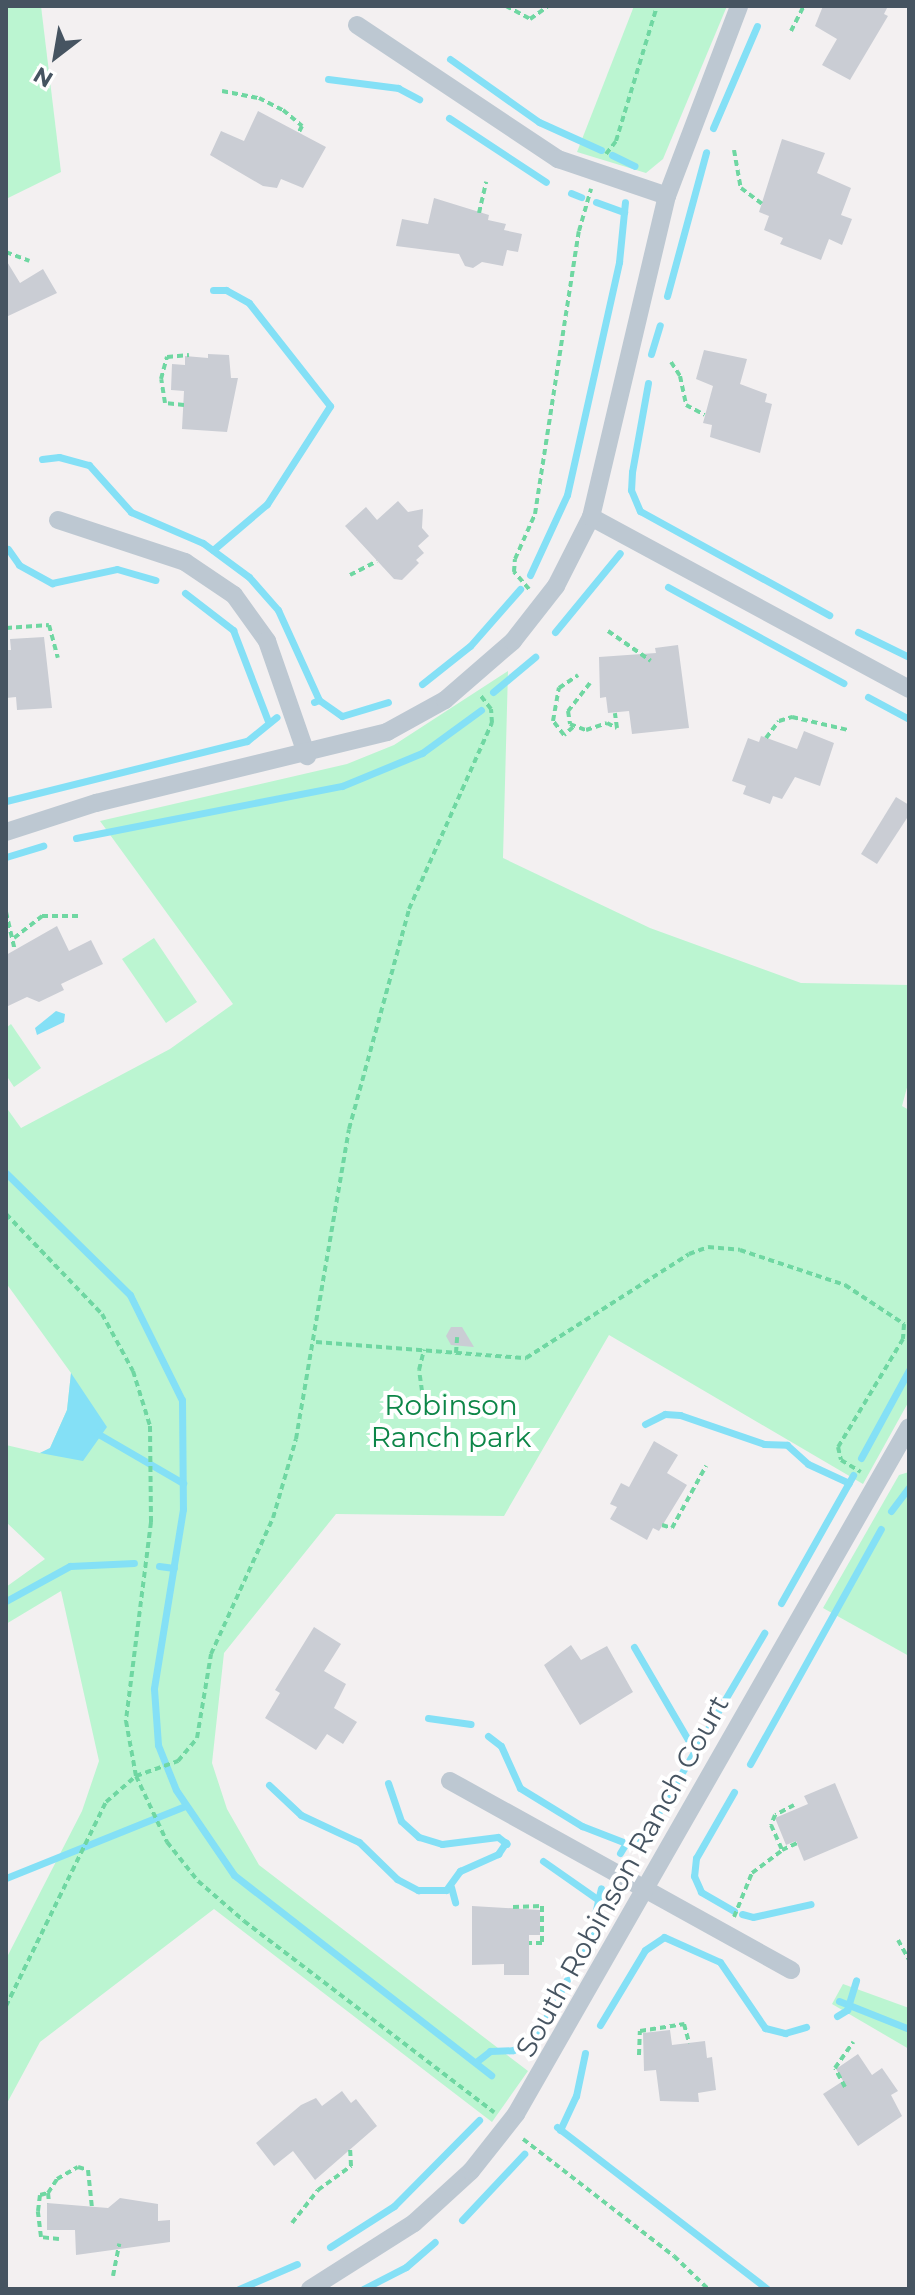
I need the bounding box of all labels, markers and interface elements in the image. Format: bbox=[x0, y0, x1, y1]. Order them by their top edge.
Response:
north arrow bbox=[16, 16, 96, 96]
text: N bbox=[29, 61, 58, 93]
park label: Robinson Ranch park bbox=[371, 1388, 531, 1454]
street label: South Robinson Ranch Court bbox=[508, 1689, 736, 2063]

